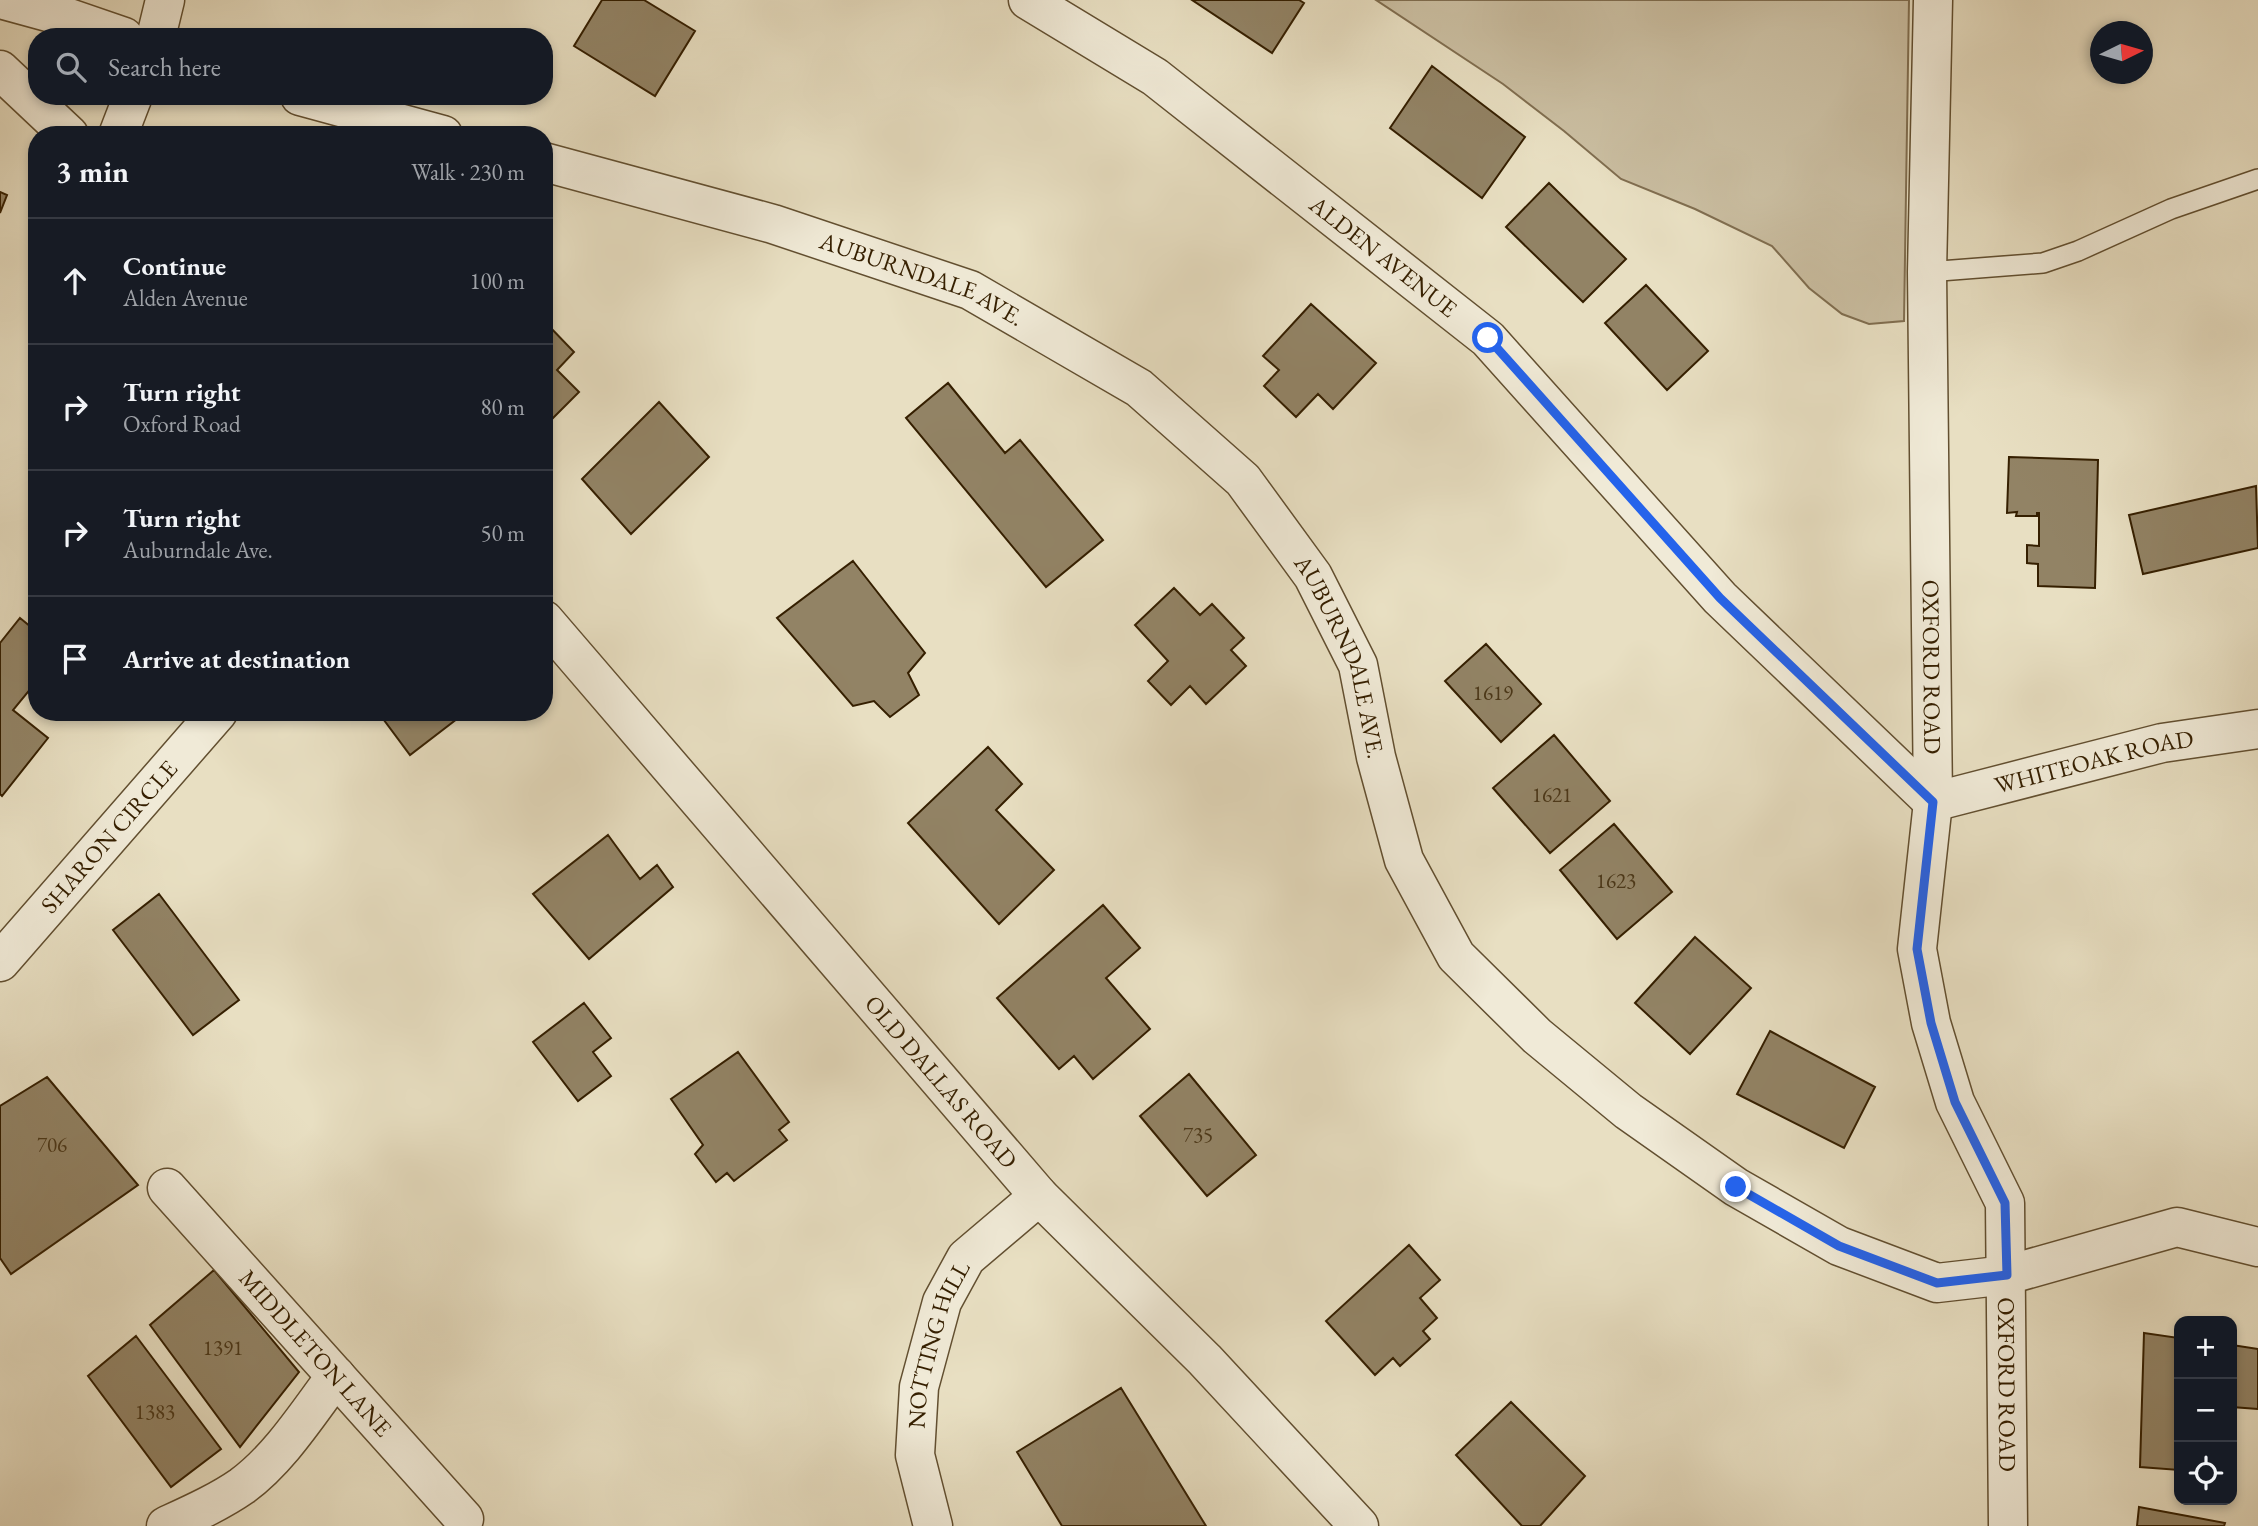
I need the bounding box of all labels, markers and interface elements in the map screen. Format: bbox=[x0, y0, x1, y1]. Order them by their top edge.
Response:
north arrow bbox=[2090, 21, 2153, 84]
search box bbox=[28, 28, 553, 105]
icon: search bbox=[52, 48, 90, 86]
text: Search here bbox=[108, 50, 221, 84]
text: 3 min bbox=[56, 152, 129, 191]
text: Walk · 230 m bbox=[411, 157, 525, 187]
street label: ALDEN AVENUE bbox=[1303, 188, 1464, 324]
street label: AUBURNDALE AVE. bbox=[815, 224, 1030, 333]
text: Continue bbox=[123, 249, 226, 283]
icon: ahead bbox=[56, 262, 94, 300]
text: 100 m bbox=[469, 266, 525, 296]
text: Alden Avenue bbox=[123, 283, 248, 313]
route start bbox=[1472, 322, 1503, 353]
text: Turn right bbox=[123, 375, 241, 409]
icon: right bbox=[56, 388, 94, 426]
text: 80 m bbox=[480, 392, 525, 422]
text: Oxford Road bbox=[123, 409, 241, 439]
text: Turn right bbox=[123, 501, 241, 535]
icon: right bbox=[56, 514, 94, 552]
text: 50 m bbox=[480, 518, 525, 548]
text: Auburndale Ave. bbox=[123, 535, 273, 565]
street label: AUBURNDALE AVE. bbox=[1287, 548, 1392, 761]
street label: OXFORD ROAD bbox=[1915, 579, 1948, 754]
icon: arrive bbox=[56, 640, 94, 678]
text: Arrive at destination bbox=[123, 642, 350, 676]
house number: 1619 bbox=[1473, 679, 1513, 706]
street label: WHITEOAK ROAD bbox=[1991, 723, 2195, 801]
street label: SHARON CIRCLE bbox=[33, 753, 184, 920]
house number: 1621 bbox=[1532, 781, 1572, 808]
house number: 1623 bbox=[1596, 867, 1636, 894]
street label: OLD DALLAS ROAD bbox=[858, 988, 1025, 1175]
house number: 735 bbox=[1183, 1121, 1213, 1148]
house number: 706 bbox=[37, 1131, 67, 1158]
route end bbox=[1720, 1171, 1751, 1202]
street label: NOTTING HILL bbox=[901, 1255, 977, 1429]
street label: MIDDLETON LANE bbox=[232, 1263, 399, 1443]
street label: OXFORD ROAD bbox=[1991, 1297, 2023, 1472]
map controls bbox=[2174, 1316, 2237, 1505]
button: + bbox=[2174, 1316, 2237, 1379]
house number: 1391 bbox=[203, 1334, 243, 1361]
button: − bbox=[2174, 1379, 2237, 1442]
house number: 1383 bbox=[135, 1398, 175, 1425]
button: locate bbox=[2174, 1442, 2237, 1505]

